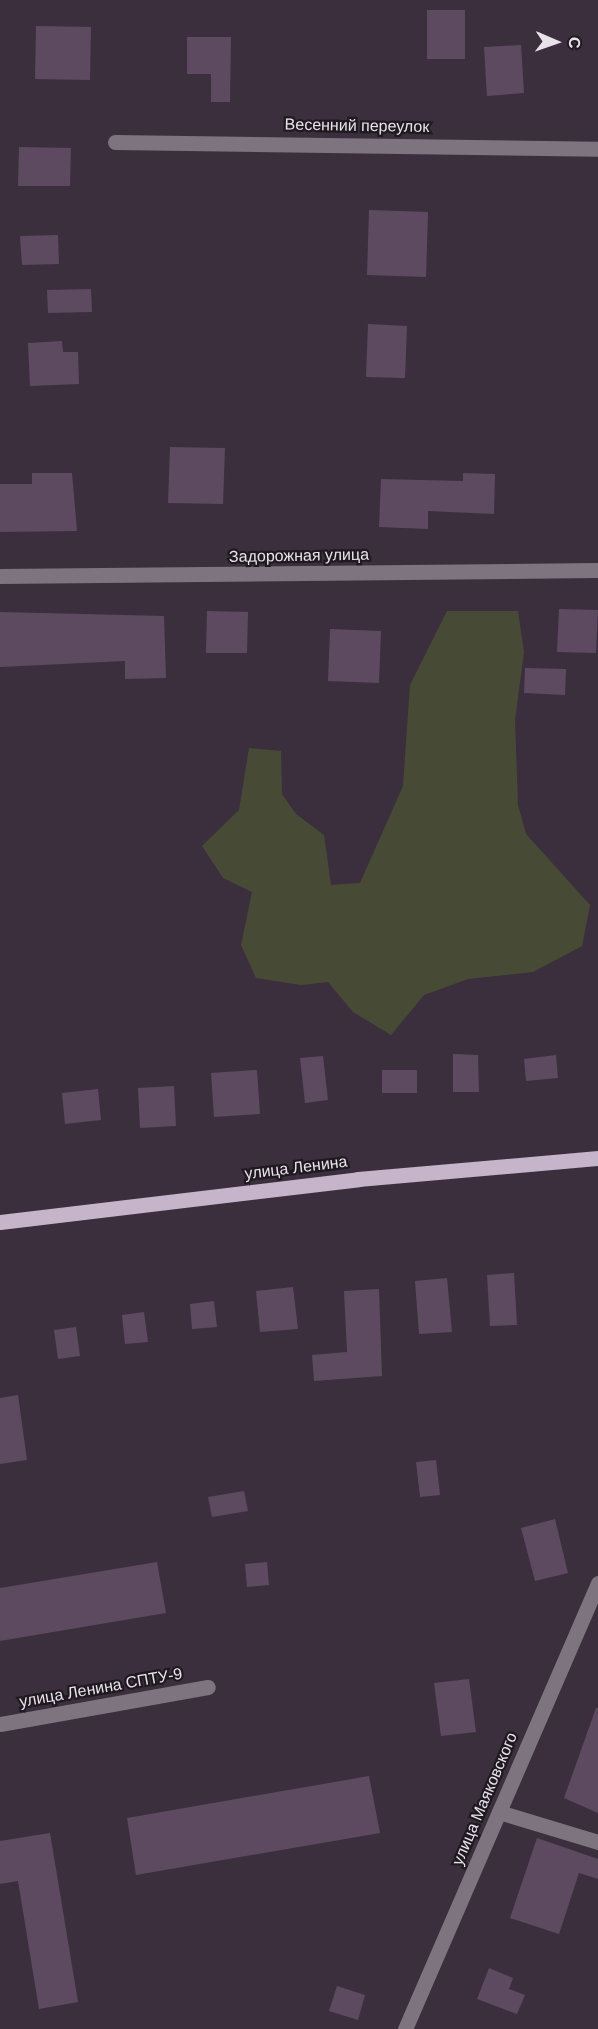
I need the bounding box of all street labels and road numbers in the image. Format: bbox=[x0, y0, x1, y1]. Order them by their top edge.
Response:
street label: Весенний переулок bbox=[284, 115, 430, 137]
street label: Задорожная улица bbox=[229, 545, 369, 567]
street label: улица Ленина bbox=[244, 1152, 348, 1184]
street label: улица Ленина СПТУ-9 bbox=[18, 1664, 184, 1712]
street label: улица Маяковского bbox=[448, 1730, 522, 1868]

